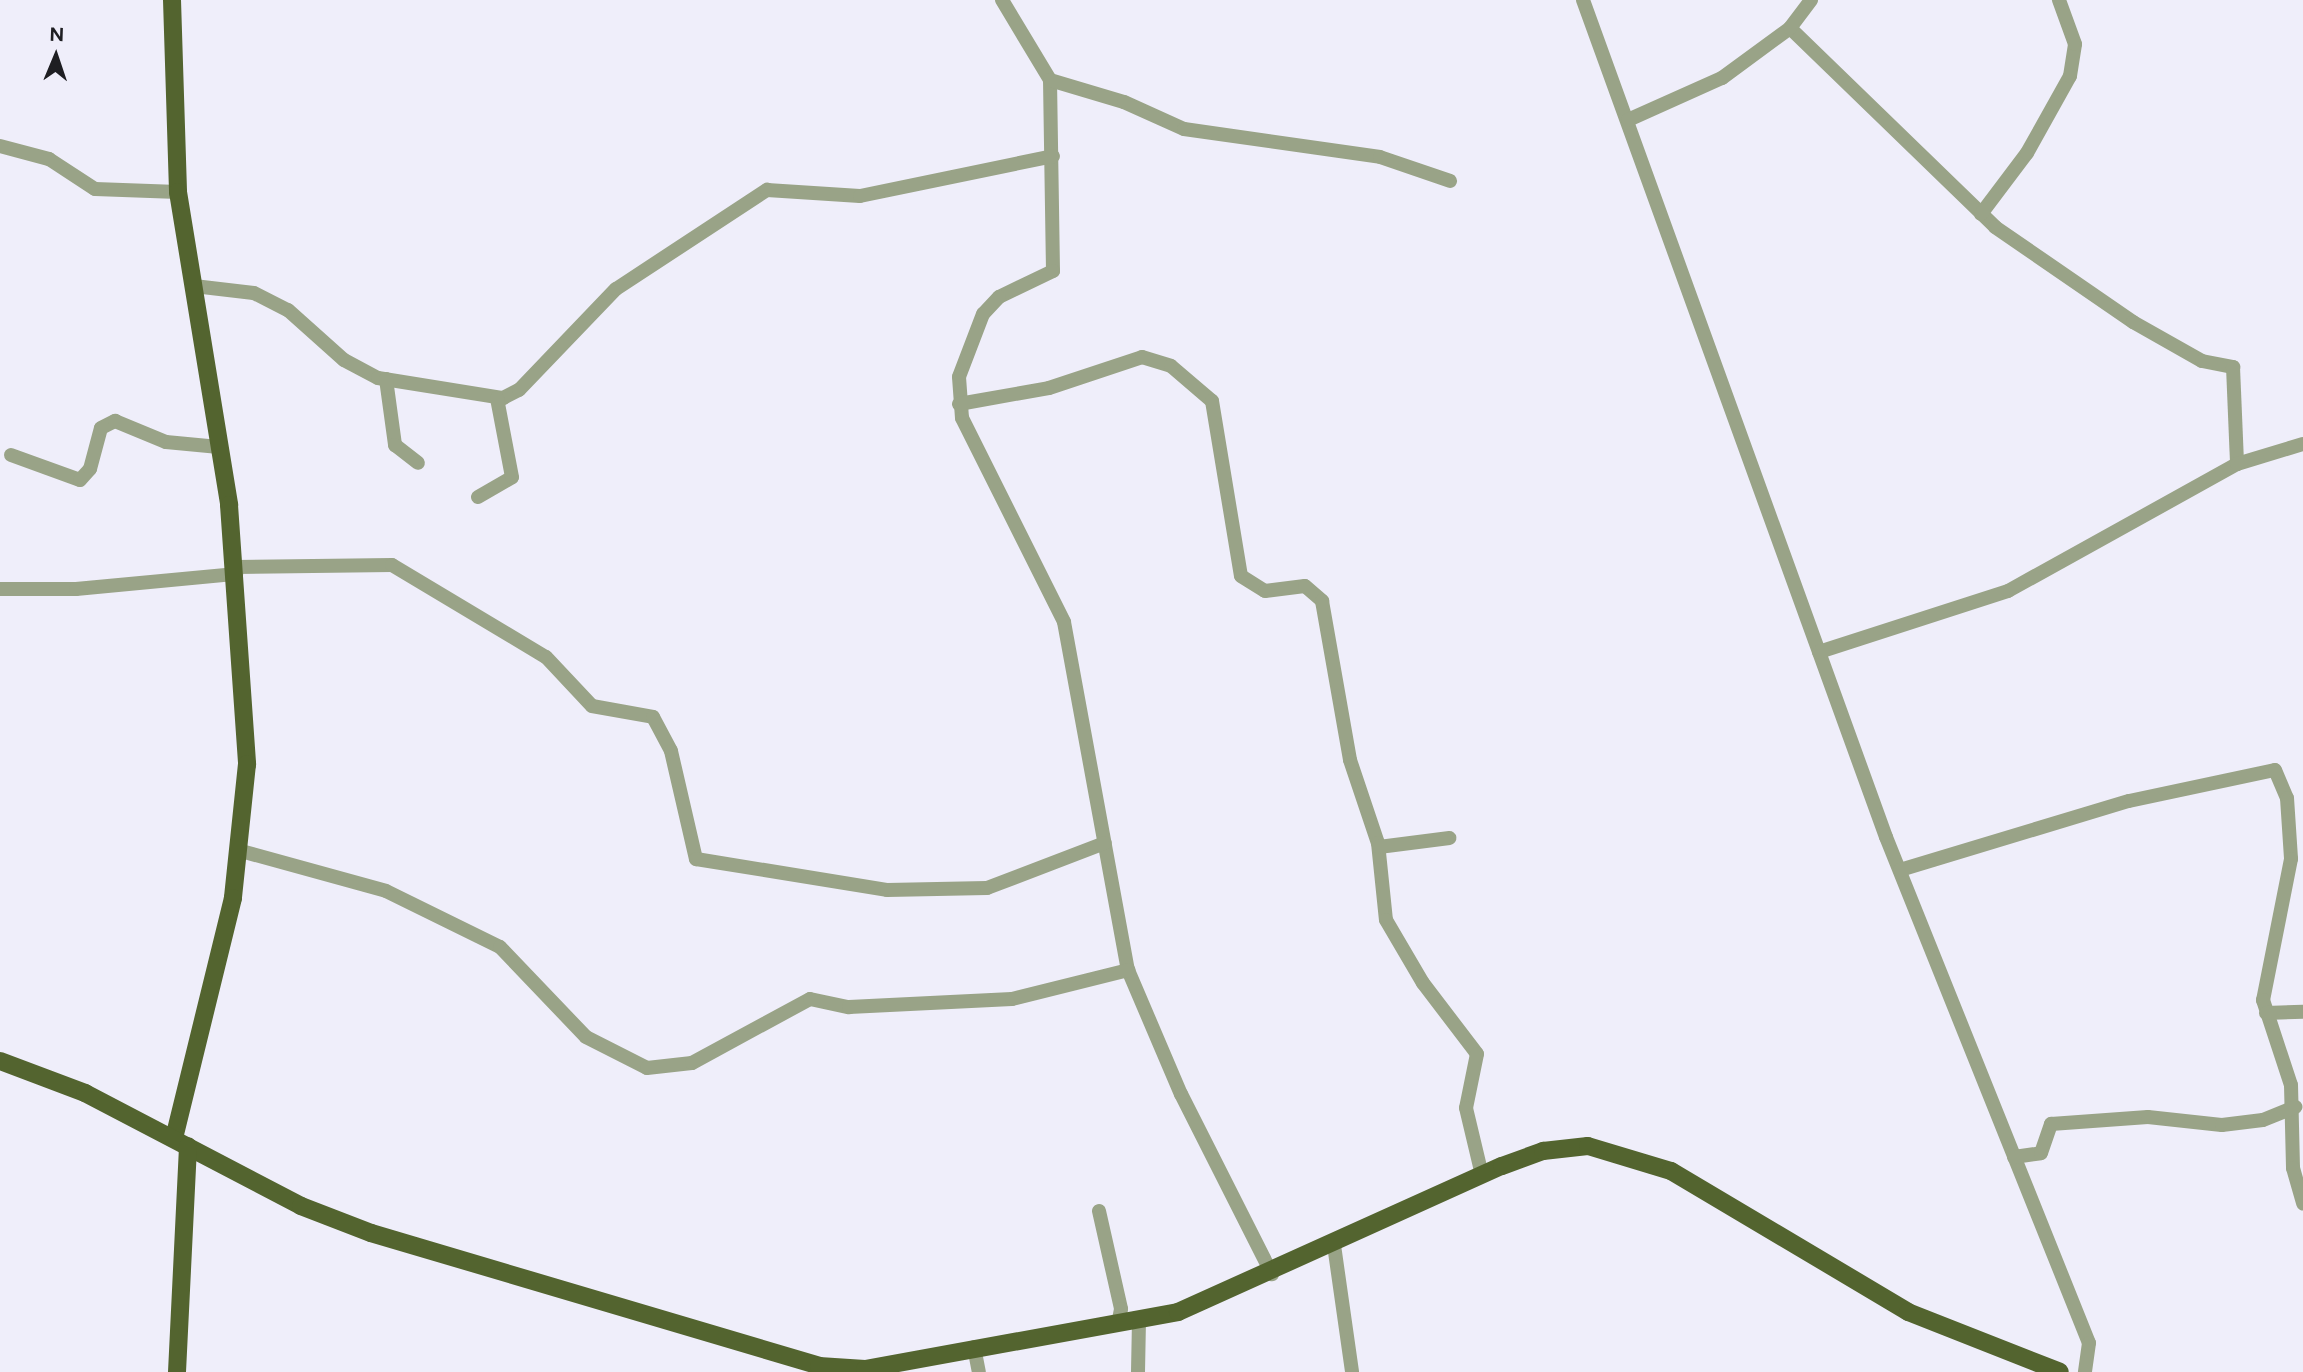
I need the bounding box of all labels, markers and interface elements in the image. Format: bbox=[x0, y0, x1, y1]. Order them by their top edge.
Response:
north arrow bbox=[21, 21, 91, 91]
text: N bbox=[49, 23, 64, 46]

